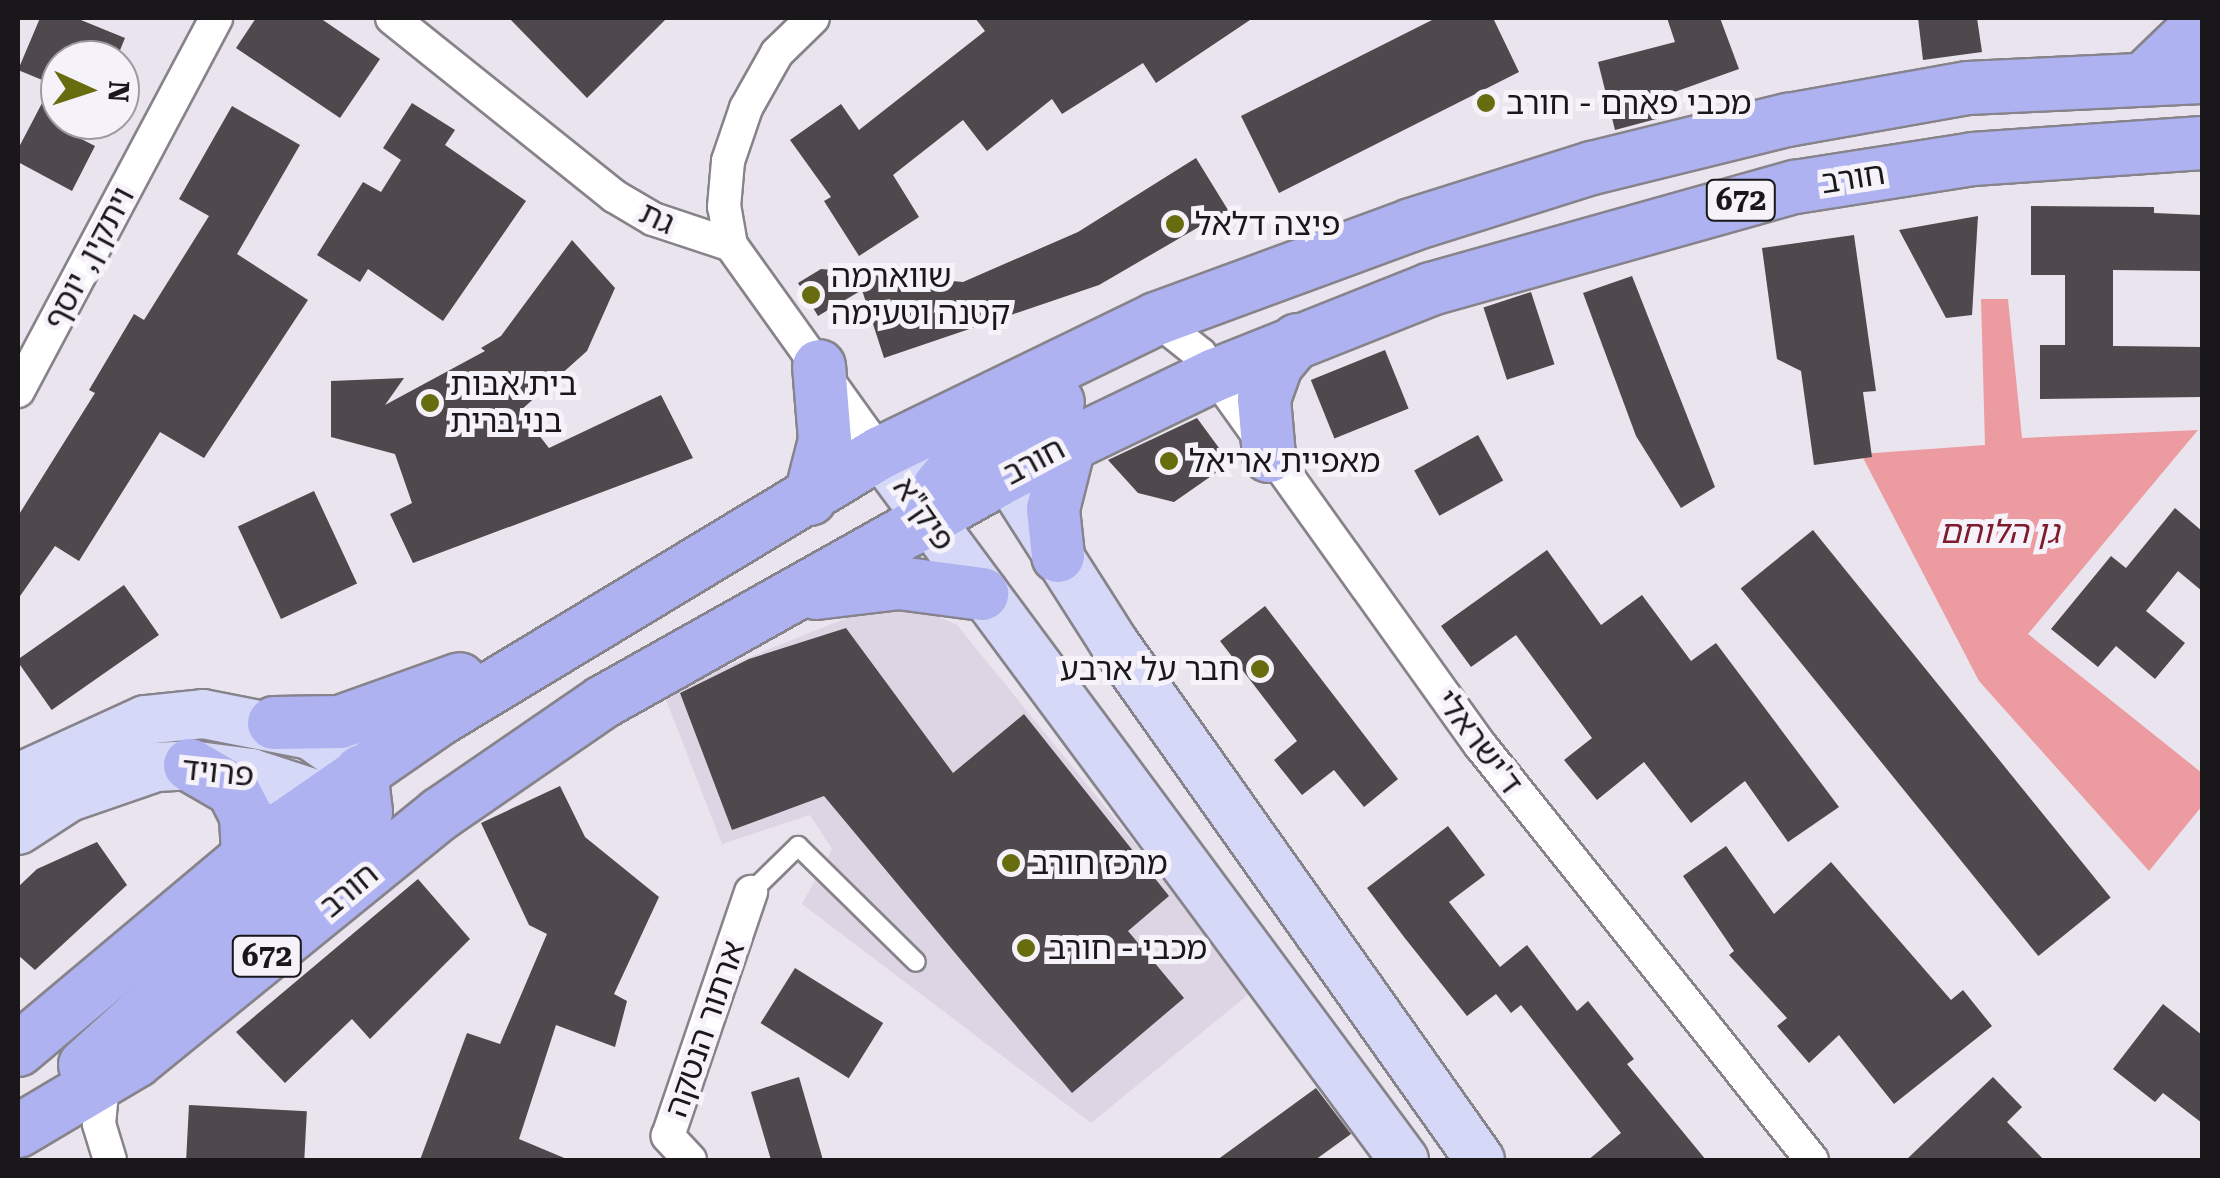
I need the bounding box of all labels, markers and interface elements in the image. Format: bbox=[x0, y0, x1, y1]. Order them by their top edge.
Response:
north arrow bbox=[40, 40, 140, 140]
text: N bbox=[101, 80, 136, 103]
place label: מכבי פארם - חורב bbox=[1506, 84, 1751, 122]
marker: מכבי פארם - חורב bbox=[1475, 92, 1497, 114]
street label: חורב bbox=[1818, 154, 1888, 202]
road number: 672 bbox=[1704, 175, 1778, 225]
street label: ויתקין, יוסף bbox=[36, 180, 142, 336]
street label: גת bbox=[634, 193, 680, 243]
place label: פיצה דלאל bbox=[1195, 205, 1340, 243]
marker: פיצה דלאל bbox=[1164, 213, 1186, 235]
place label: שווארמה קטנה וטעימה bbox=[831, 258, 1010, 333]
marker: שווארמה קטנה וטעימה bbox=[800, 284, 822, 306]
place label: בית אבות בני ברית bbox=[450, 366, 577, 441]
marker: בית אבות בני ברית bbox=[419, 392, 441, 414]
street label: חורב bbox=[997, 429, 1071, 493]
place label: מאפיית אריאל bbox=[1189, 442, 1380, 480]
marker: מאפיית אריאל bbox=[1158, 450, 1180, 472]
street label: פיק"א bbox=[885, 470, 963, 558]
park label: גן הלוחם bbox=[1939, 513, 2059, 551]
place label: חבר על ארבע bbox=[1060, 650, 1240, 688]
marker: חבר על ארבע bbox=[1249, 658, 1271, 680]
street label: ד'ישראלי bbox=[1427, 682, 1531, 802]
street label: פרויד bbox=[180, 749, 256, 795]
place label: מרכז חורב bbox=[1031, 844, 1168, 882]
marker: מרכז חורב bbox=[1000, 852, 1022, 874]
street label: חורב bbox=[312, 855, 386, 925]
place label: מכבי - חורב bbox=[1048, 929, 1207, 967]
road number: 672 bbox=[230, 931, 304, 981]
marker: מכבי - חורב bbox=[1013, 935, 1039, 961]
street label: ארתור הנטקה bbox=[657, 936, 753, 1122]

